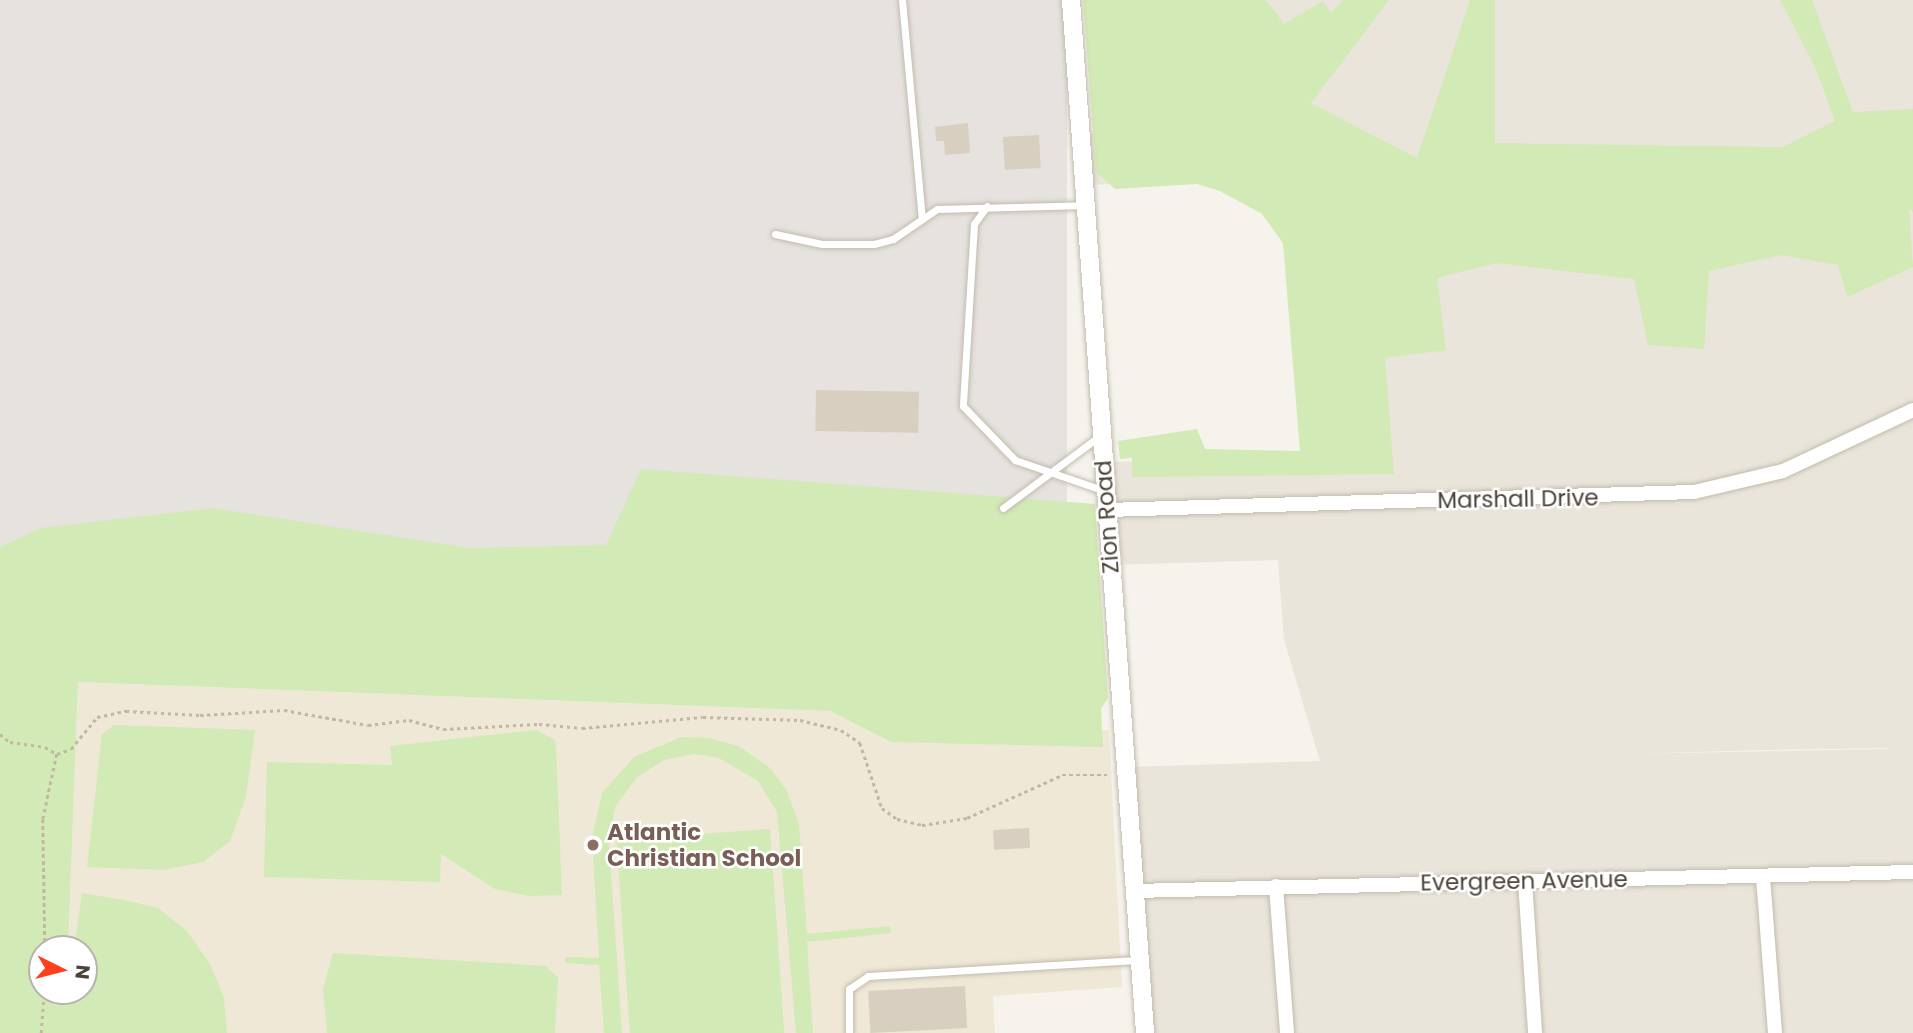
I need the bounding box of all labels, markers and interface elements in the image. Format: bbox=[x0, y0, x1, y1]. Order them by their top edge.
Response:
street label: Zion Road bbox=[1089, 459, 1125, 575]
street label: Marshall Drive bbox=[1437, 484, 1599, 514]
place label: Atlantic Christian School bbox=[607, 818, 801, 872]
marker: Atlantic Christian School bbox=[585, 837, 601, 853]
street label: Evergreen Avenue bbox=[1420, 865, 1628, 897]
north arrow bbox=[28, 935, 98, 1005]
text: N bbox=[68, 964, 97, 981]

